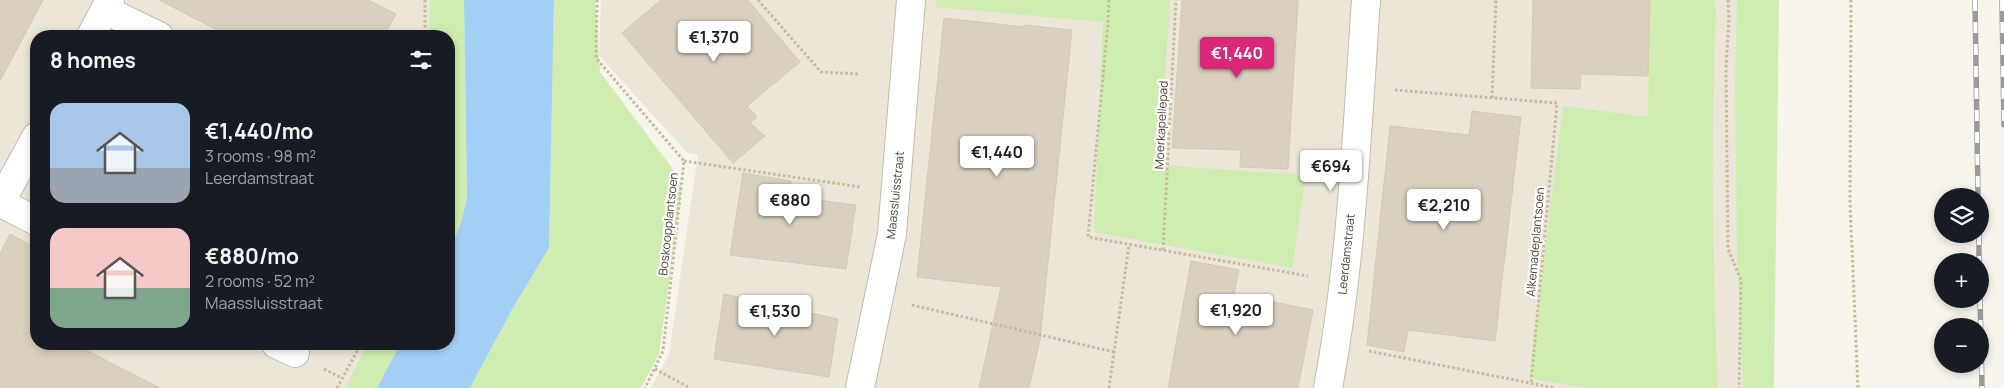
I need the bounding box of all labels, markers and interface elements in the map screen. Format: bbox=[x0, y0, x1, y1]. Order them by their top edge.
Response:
pin: €1,370 bbox=[673, 20, 755, 63]
text: €1,370 bbox=[689, 26, 739, 48]
pin: €1,440 bbox=[1196, 36, 1278, 79]
text: €1,440 bbox=[1211, 42, 1263, 64]
text: 8 homes bbox=[50, 46, 136, 74]
icon: filters bbox=[407, 46, 435, 74]
street label: Moerkapellepad bbox=[1150, 80, 1172, 170]
text: €1,440/mo bbox=[205, 117, 313, 145]
icon: home bbox=[90, 123, 150, 183]
pin: €1,440 bbox=[956, 136, 1038, 178]
text: €1,440 bbox=[971, 141, 1023, 163]
text: 3 rooms · 98 m² bbox=[205, 145, 316, 167]
street label: Maassluisstraat bbox=[882, 150, 908, 240]
pin: €694 bbox=[1301, 150, 1361, 192]
text: €694 bbox=[1311, 155, 1351, 177]
text: Leerdamstraat bbox=[205, 167, 314, 189]
street label: Boskoopplantsoen bbox=[654, 172, 682, 276]
pin: €880 bbox=[760, 184, 820, 226]
street label: Alkemadeplantsoen bbox=[1522, 187, 1548, 297]
pin: €2,210 bbox=[1403, 188, 1485, 231]
map controls bbox=[1934, 188, 1989, 373]
button: layers bbox=[1934, 188, 1989, 243]
text: €880 bbox=[769, 189, 811, 211]
text: €2,210 bbox=[1418, 194, 1470, 216]
street label: Leerdamstraat bbox=[1333, 212, 1359, 295]
text: €880/mo bbox=[205, 242, 299, 270]
icon: home bbox=[90, 248, 150, 308]
button: + bbox=[1934, 253, 1989, 308]
text: 2 rooms · 52 m² bbox=[205, 270, 315, 292]
text: Maassluisstraat bbox=[205, 292, 323, 314]
pin: €1,530 bbox=[734, 294, 816, 337]
pin: €1,920 bbox=[1195, 294, 1277, 336]
text: €1,920 bbox=[1210, 299, 1262, 321]
text: €1,530 bbox=[749, 300, 801, 322]
button: − bbox=[1934, 318, 1989, 373]

